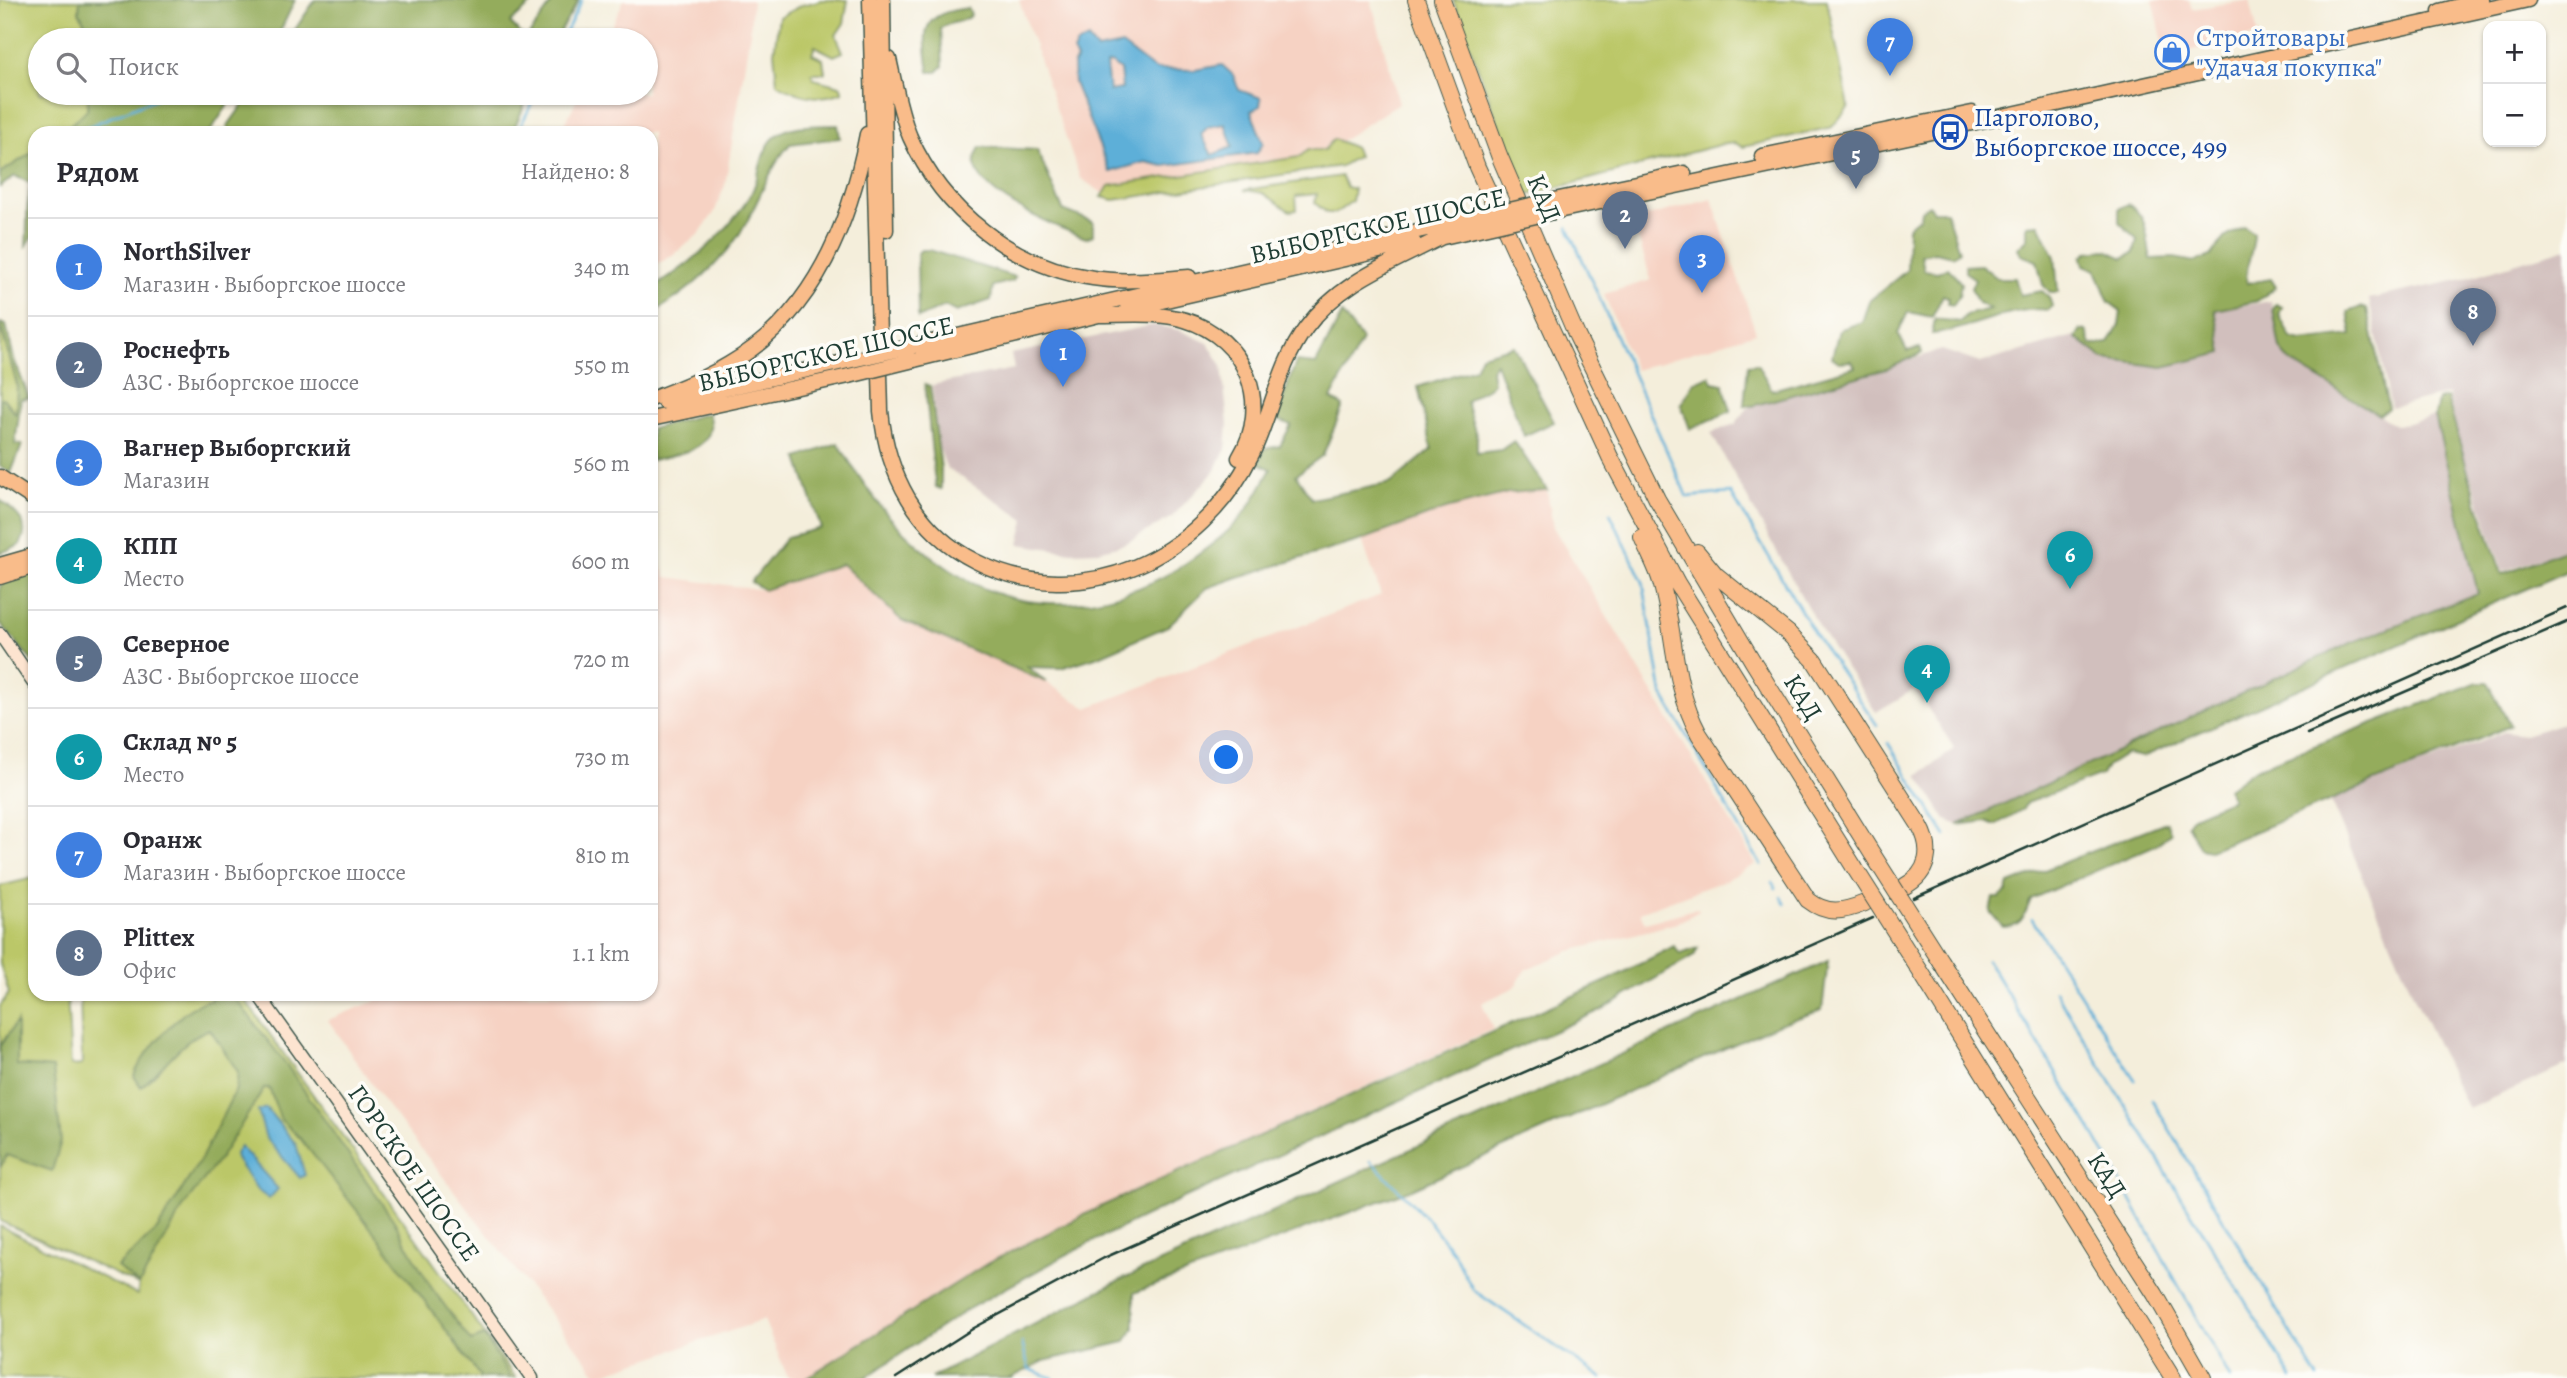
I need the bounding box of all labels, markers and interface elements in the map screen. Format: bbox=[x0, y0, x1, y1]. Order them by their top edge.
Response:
pin: 7 bbox=[1867, 18, 1913, 76]
place label: Cтройтовары "Удачая покупка" bbox=[2196, 20, 2382, 85]
map controls bbox=[2483, 21, 2546, 147]
button: + bbox=[2483, 21, 2546, 84]
search box bbox=[28, 28, 658, 105]
shop icon: Cтройтовары "Удачая покупка" bbox=[2153, 33, 2191, 71]
icon: search bbox=[52, 48, 90, 86]
text: Поиск bbox=[108, 49, 179, 84]
button: − bbox=[2483, 84, 2546, 147]
place label: Парголово, Выборгское шоссе, 499 bbox=[1974, 100, 2227, 165]
bus stop icon: Парголово, Выборгское шоссе, 499 bbox=[1931, 113, 1969, 151]
pin: 5 bbox=[1833, 131, 1879, 189]
text: Рядом bbox=[56, 152, 139, 192]
text: Найдено: 8 bbox=[521, 156, 630, 187]
street label: КАД bbox=[1518, 169, 1570, 227]
street label: ВЫБОРГСКОЕ ШОССЕ bbox=[1247, 180, 1509, 272]
pin: 2 bbox=[1602, 191, 1648, 249]
text: NorthSilver bbox=[123, 234, 251, 269]
pin: 3 bbox=[1679, 235, 1725, 293]
text: 1 bbox=[75, 252, 83, 283]
text: 340 m bbox=[574, 252, 630, 283]
text: Магазин · Выборгское шоссе bbox=[123, 269, 406, 300]
pin: 8 bbox=[2450, 288, 2496, 346]
street label: ВЫБОРГСКОЕ ШОССЕ bbox=[695, 308, 957, 400]
pin: 1 bbox=[1040, 329, 1086, 387]
text: Роснефть bbox=[123, 332, 230, 367]
text: 2 bbox=[73, 350, 85, 381]
text: 550 m bbox=[574, 350, 630, 381]
text: АЗС · Выборгское шоссе bbox=[123, 367, 359, 398]
text: Вагнер Выборгский bbox=[123, 430, 351, 465]
text: 3 bbox=[74, 448, 84, 479]
text: 560 m bbox=[574, 448, 630, 479]
text: Магазин bbox=[123, 465, 210, 496]
text: КПП bbox=[123, 528, 178, 563]
pin: 6 bbox=[2047, 531, 2093, 589]
text: 4 bbox=[74, 546, 84, 577]
text: 600 m bbox=[571, 546, 630, 577]
text: Место bbox=[123, 563, 184, 594]
text: Северное bbox=[123, 626, 230, 661]
text: 5 bbox=[74, 644, 84, 675]
text: 720 m bbox=[573, 644, 630, 675]
pin: 4 bbox=[1904, 645, 1950, 703]
text: АЗС · Выборгское шоссе bbox=[123, 661, 359, 692]
street label: КАД bbox=[1775, 667, 1831, 727]
text: Склад № 5 bbox=[123, 724, 237, 759]
your location bbox=[1209, 740, 1243, 774]
text: 6 bbox=[74, 742, 84, 773]
text: 730 m bbox=[575, 742, 630, 773]
text: Место bbox=[123, 759, 184, 790]
text: Оранж bbox=[123, 822, 202, 857]
text: 7 bbox=[74, 840, 84, 871]
text: 810 m bbox=[575, 840, 630, 871]
text: Магазин · Выборгское шоссе bbox=[123, 857, 406, 888]
text: Plittex bbox=[123, 920, 194, 955]
text: 8 bbox=[73, 938, 85, 969]
text: 1.1 km bbox=[572, 938, 630, 969]
text: Офис bbox=[123, 955, 176, 986]
street label: ГОРСКОЕ ШОССЕ bbox=[340, 1078, 488, 1268]
street label: КАД bbox=[2079, 1145, 2135, 1205]

